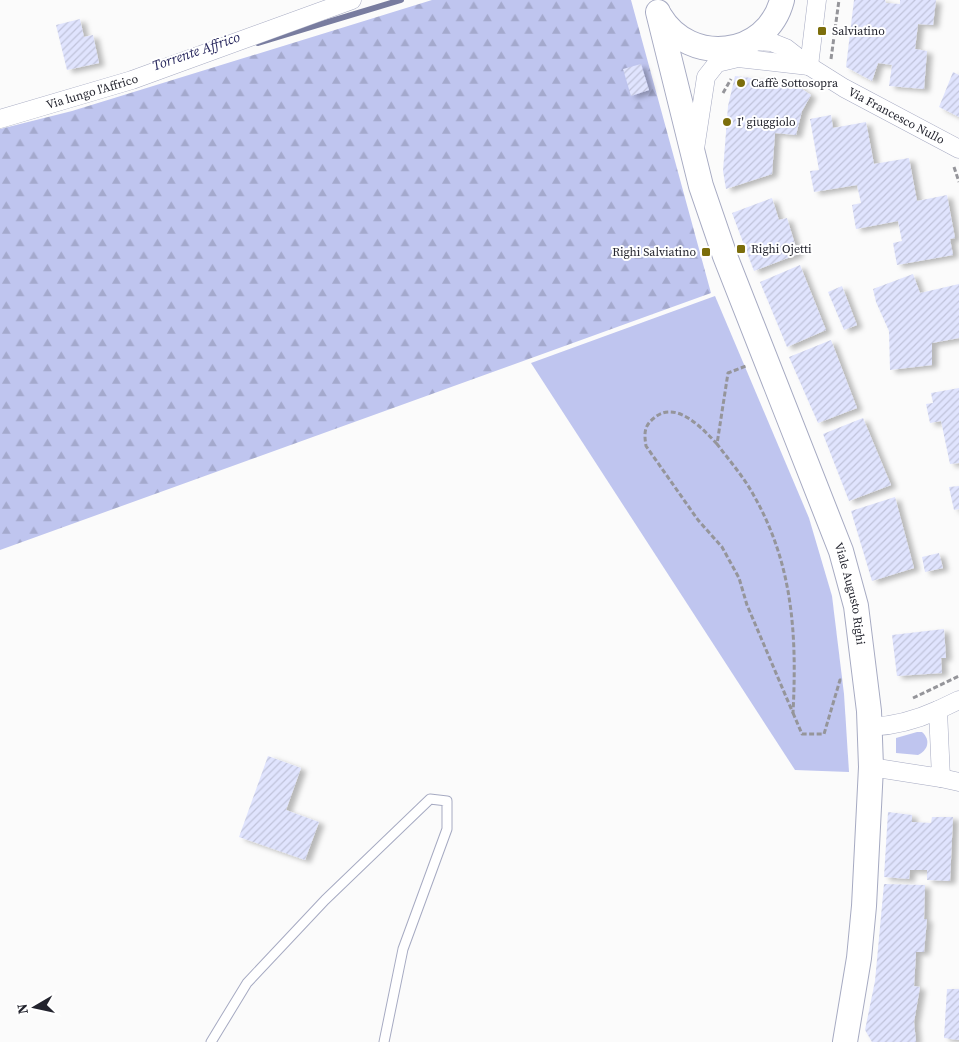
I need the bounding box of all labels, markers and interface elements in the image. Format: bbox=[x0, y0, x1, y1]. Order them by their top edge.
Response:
place label: Salviatino bbox=[832, 23, 885, 39]
marker: Salviatino bbox=[816, 25, 828, 37]
water label: Torrente Affrico bbox=[149, 27, 243, 75]
street label: Via lungo l'Affrico bbox=[44, 70, 141, 113]
place label: Caffè Sottosopra bbox=[751, 75, 839, 91]
marker: Caffè Sottosopra bbox=[735, 77, 747, 89]
street label: Via Francesco Nullo bbox=[845, 84, 948, 148]
place label: I' giuggiolo bbox=[737, 114, 796, 130]
marker: I' giuggiolo bbox=[721, 116, 733, 128]
place label: Righi Ojetti bbox=[751, 241, 812, 257]
marker: Righi Ojetti bbox=[735, 243, 747, 255]
place label: Righi Salviatino bbox=[612, 244, 696, 260]
marker: Righi Salviatino bbox=[700, 246, 712, 258]
street label: Viale Augusto Righi bbox=[830, 540, 869, 646]
north arrow bbox=[10, 982, 60, 1032]
text: N bbox=[11, 1002, 33, 1016]

